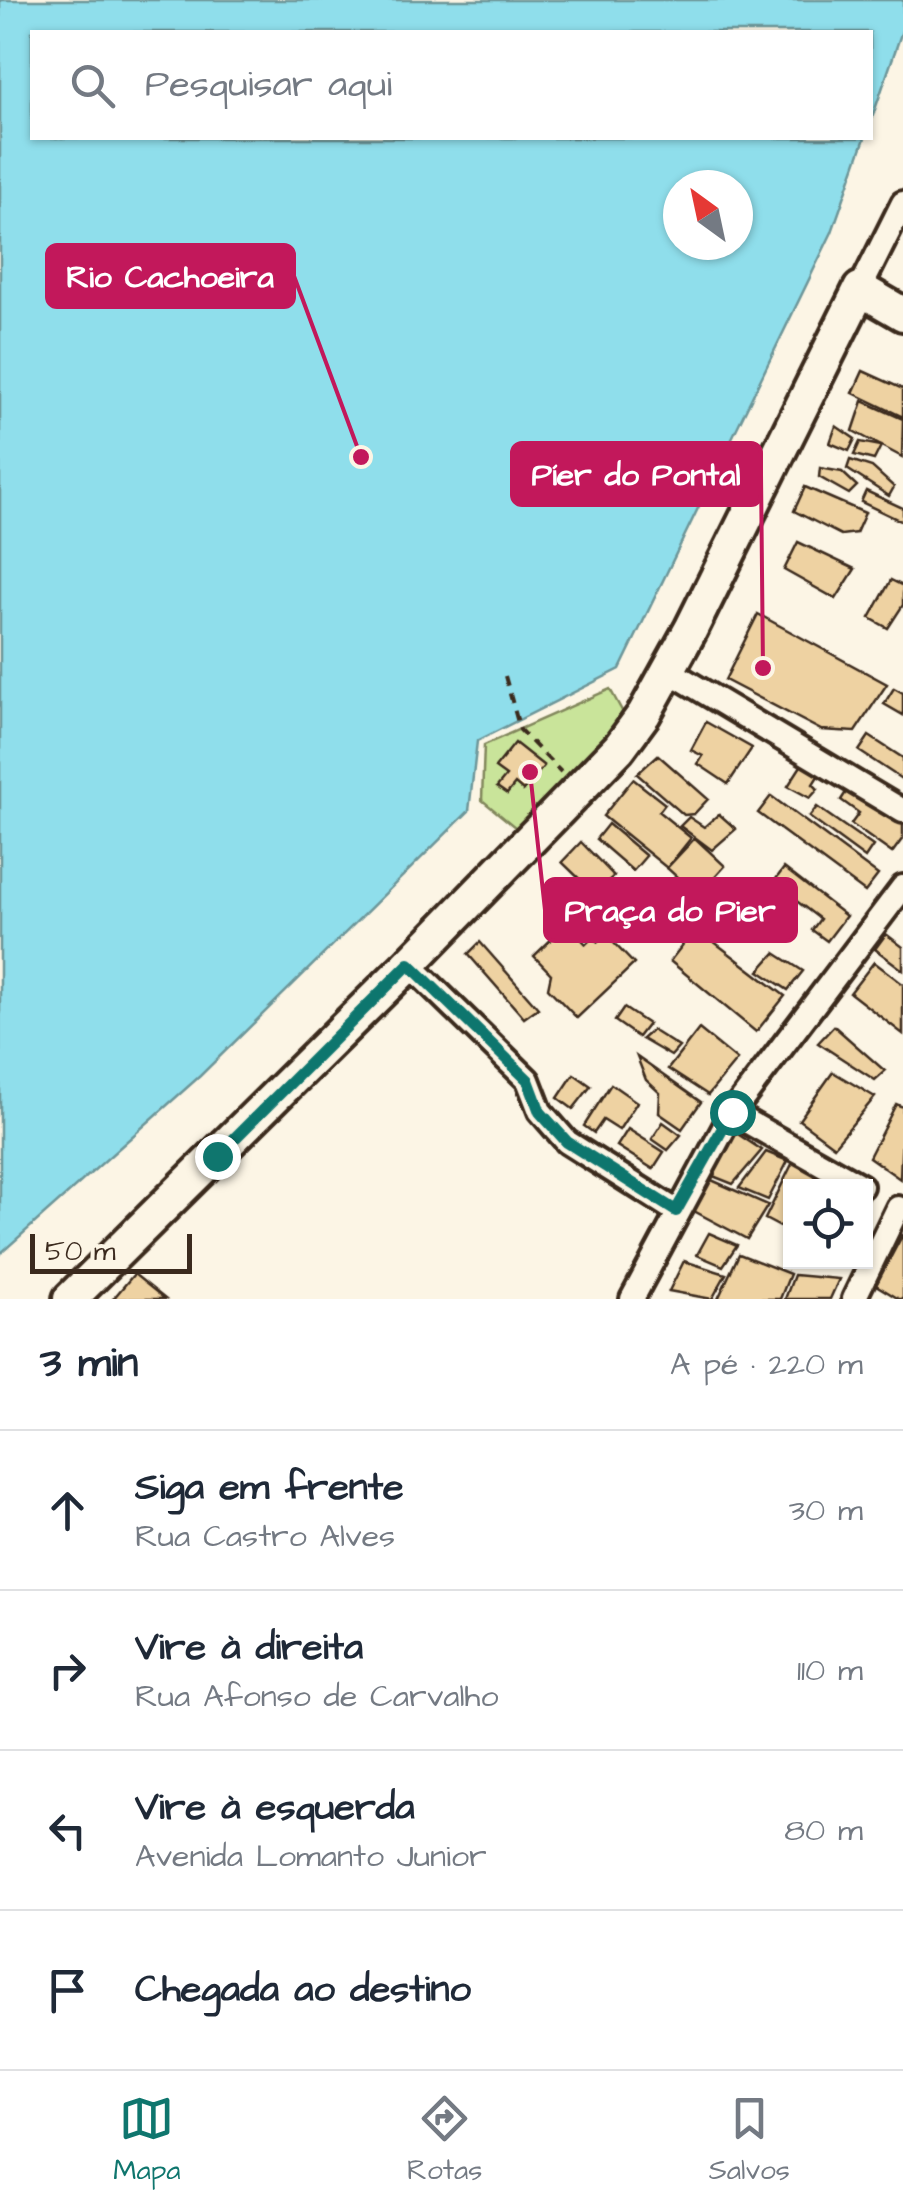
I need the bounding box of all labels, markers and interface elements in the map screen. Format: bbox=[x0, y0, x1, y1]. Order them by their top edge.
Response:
search box bbox=[30, 30, 873, 140]
icon: search bbox=[65, 58, 120, 113]
text: Pesquisar aqui bbox=[145, 59, 392, 111]
north arrow bbox=[663, 170, 753, 260]
callout: Rio Cachoeira bbox=[47, 245, 294, 307]
text: Rio Cachoeira bbox=[66, 255, 275, 300]
callout: Píer do Pontal bbox=[512, 443, 761, 505]
text: Píer do Pontal bbox=[532, 453, 740, 498]
callout: Praça do Pier bbox=[545, 879, 796, 941]
text: Praça do Pier bbox=[564, 889, 776, 934]
route start bbox=[710, 1090, 756, 1136]
route end bbox=[195, 1134, 241, 1180]
map controls bbox=[783, 1179, 873, 1269]
button: locate bbox=[783, 1179, 873, 1269]
scale bar bbox=[30, 1229, 192, 1274]
text: 50 m bbox=[45, 1232, 116, 1271]
text: 3 min bbox=[40, 1335, 138, 1393]
text: A pé · 220 m bbox=[670, 1342, 863, 1387]
text: Siga em frente bbox=[135, 1462, 404, 1514]
icon: ahead bbox=[40, 1483, 95, 1538]
text: 30 m bbox=[789, 1488, 863, 1533]
text: Rua Castro Alves bbox=[135, 1514, 395, 1559]
text: Vire à direita bbox=[135, 1622, 363, 1674]
icon: right bbox=[40, 1643, 95, 1698]
text: 110 m bbox=[797, 1648, 863, 1693]
text: Rua Afonso de Carvalho bbox=[135, 1674, 498, 1719]
text: Vire à esquerda bbox=[135, 1782, 415, 1834]
icon: left bbox=[40, 1803, 95, 1858]
text: 80 m bbox=[784, 1808, 863, 1853]
text: Avenida Lomanto Junior bbox=[135, 1834, 487, 1879]
icon: arrive bbox=[40, 1963, 95, 2018]
text: Chegada ao destino bbox=[135, 1964, 471, 2016]
tab: Mapa bbox=[113, 2091, 180, 2190]
tab: Rotas bbox=[407, 2091, 482, 2190]
tab: Salvos bbox=[709, 2091, 790, 2190]

